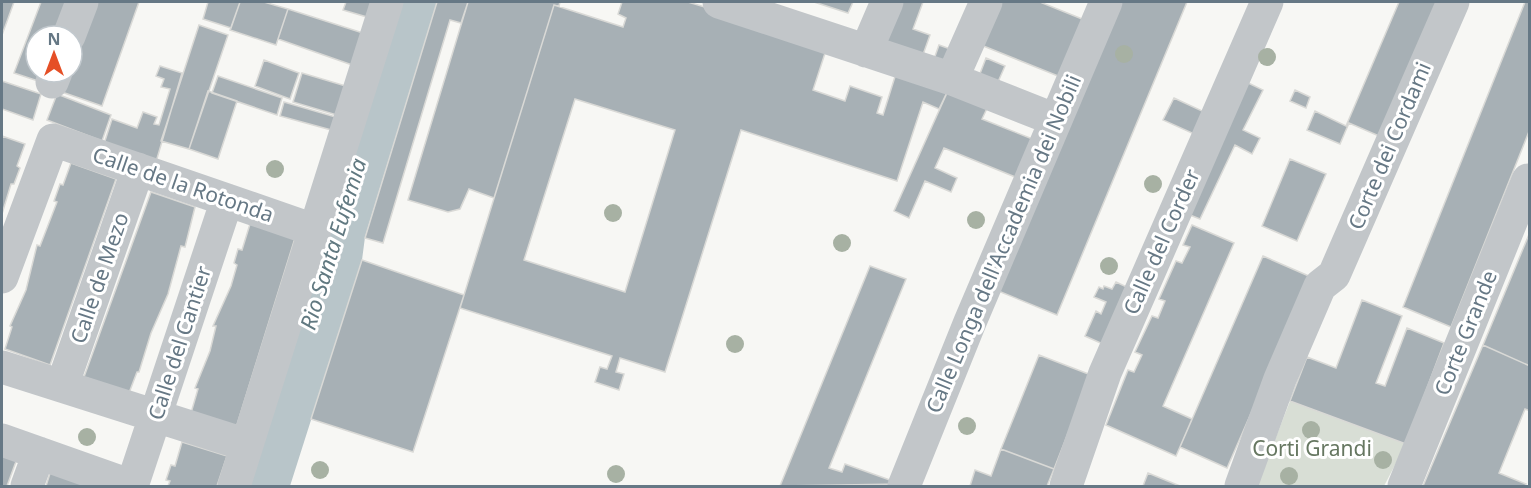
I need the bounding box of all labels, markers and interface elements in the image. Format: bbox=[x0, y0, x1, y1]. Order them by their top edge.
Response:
north arrow bbox=[24, 24, 84, 84]
text: N bbox=[47, 28, 61, 50]
street label: Corte dei Cordami bbox=[1341, 58, 1437, 234]
street label: Calle Longa dell'Accademia dei Nobili bbox=[919, 70, 1087, 417]
street label: Calle de la Rotonda bbox=[89, 140, 278, 228]
water label: Rio Santa Eufemia bbox=[292, 154, 373, 333]
street label: Calle del Corder bbox=[1116, 164, 1206, 319]
street label: Calle de Mezo bbox=[64, 209, 135, 347]
street label: Calle del Cantier bbox=[141, 262, 217, 423]
street label: Corte Grande bbox=[1427, 266, 1503, 399]
park label: Corti Grandi bbox=[1252, 434, 1372, 462]

